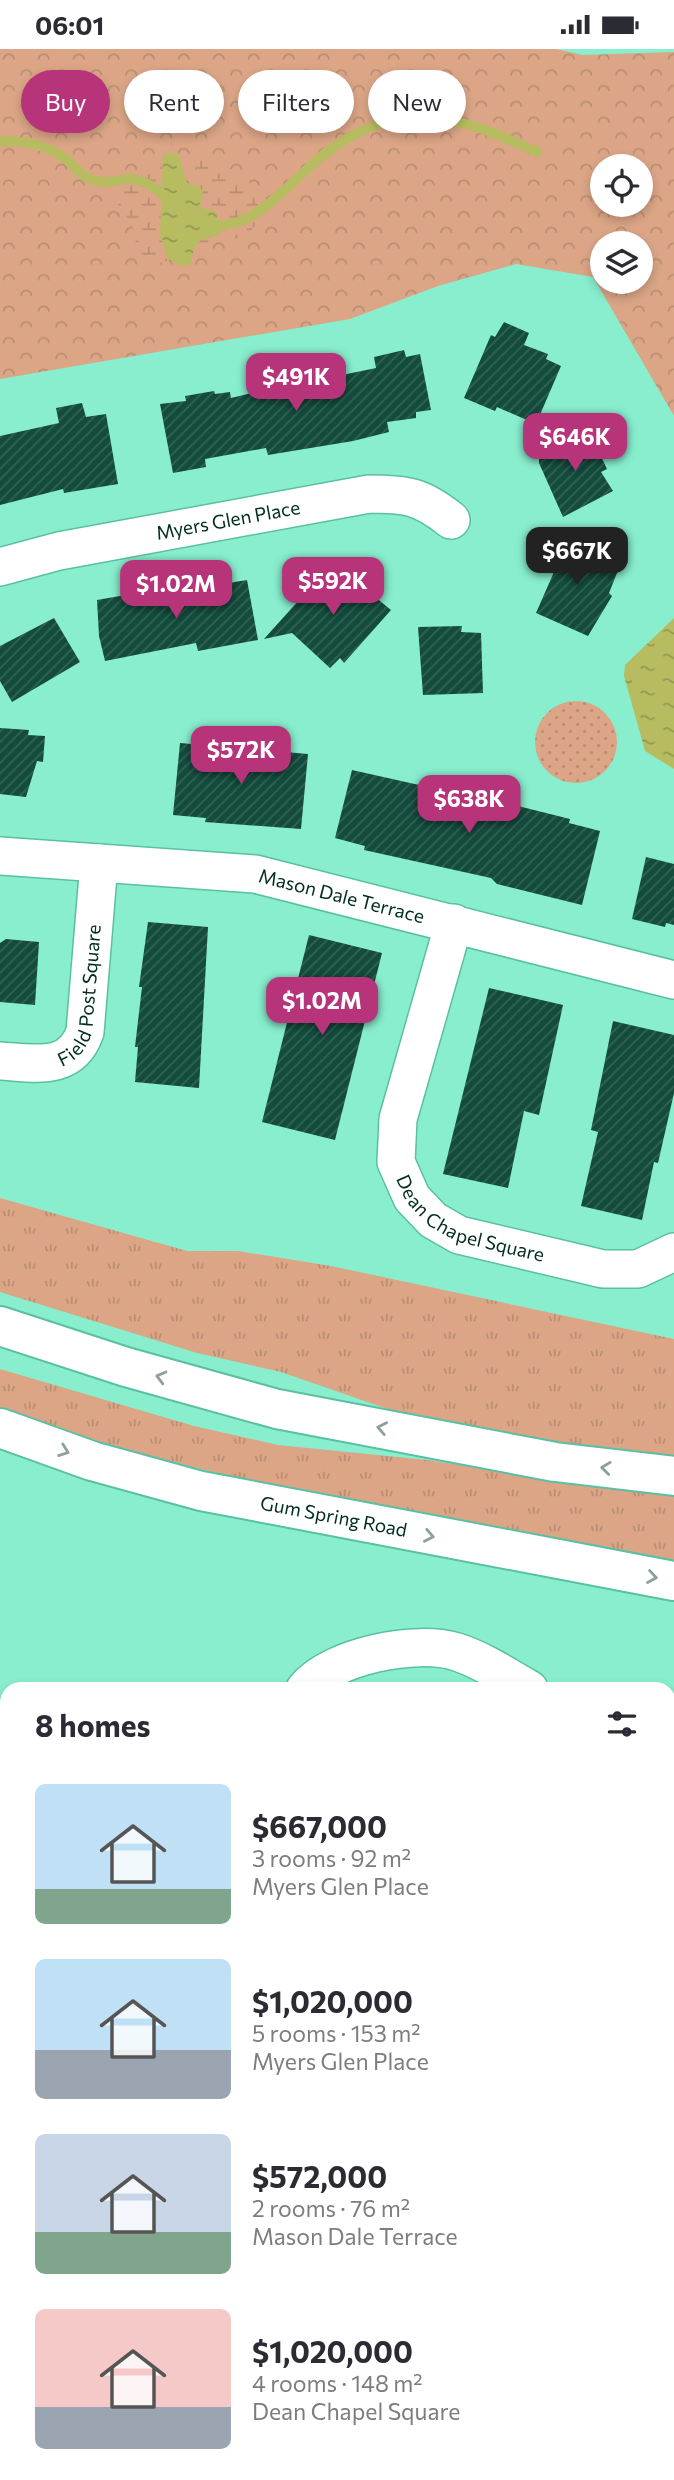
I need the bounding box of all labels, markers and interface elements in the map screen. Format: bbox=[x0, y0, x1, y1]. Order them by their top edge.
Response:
text: 06:01 bbox=[35, 9, 104, 40]
chip: Buy bbox=[21, 70, 110, 133]
chip: Rent bbox=[124, 70, 224, 133]
chip: Filters bbox=[238, 70, 354, 133]
chip: New bbox=[368, 70, 466, 133]
map controls bbox=[590, 154, 653, 294]
button: locate bbox=[590, 154, 653, 217]
button: layers bbox=[590, 231, 653, 294]
pin: $491K bbox=[247, 353, 345, 413]
text: $491K bbox=[262, 362, 330, 390]
pin: $646K bbox=[526, 413, 624, 473]
text: $646K bbox=[539, 422, 611, 450]
street label: Myers Glen Place bbox=[154, 495, 302, 544]
pin: $667K bbox=[528, 527, 626, 587]
text: $667K bbox=[542, 536, 612, 564]
pin: $592K bbox=[284, 557, 382, 617]
pin: $1.02M bbox=[119, 561, 233, 620]
text: $592K bbox=[298, 566, 368, 594]
text: $1.02M bbox=[136, 569, 216, 597]
pin: $572K bbox=[192, 727, 290, 786]
text: $572K bbox=[207, 735, 275, 763]
pin: $638K bbox=[420, 775, 518, 835]
text: $638K bbox=[434, 784, 504, 812]
street label: Mason Dale Terrace bbox=[257, 863, 427, 927]
street label: Field Post Square bbox=[53, 923, 105, 1070]
pin: $1.02M bbox=[265, 977, 379, 1037]
text: $1.02M bbox=[282, 986, 362, 1014]
street label: Dean Chapel Square bbox=[392, 1171, 547, 1266]
one-way arrow bbox=[155, 1370, 167, 1385]
one-way arrow bbox=[376, 1422, 388, 1437]
one-way arrow bbox=[58, 1443, 70, 1457]
one-way arrow bbox=[600, 1460, 612, 1475]
street label: Gum Spring Road bbox=[259, 1491, 409, 1541]
one-way arrow bbox=[423, 1527, 435, 1542]
one-way arrow bbox=[646, 1569, 658, 1584]
icon: filters bbox=[603, 1705, 641, 1743]
text: 8 homes bbox=[35, 1706, 151, 1743]
text: $667,000 bbox=[252, 1807, 387, 1844]
icon: home bbox=[91, 1812, 175, 1896]
text: 3 rooms · 92 m² bbox=[252, 1844, 411, 1872]
text: Myers Glen Place bbox=[252, 1872, 429, 1900]
text: $1,020,000 bbox=[252, 1982, 413, 2019]
icon: home bbox=[91, 1987, 175, 2071]
text: 5 rooms · 153 m² bbox=[252, 2019, 421, 2047]
text: Myers Glen Place bbox=[252, 2047, 429, 2075]
text: $572,000 bbox=[252, 2157, 387, 2194]
icon: home bbox=[91, 2162, 175, 2246]
text: 2 rooms · 76 m² bbox=[252, 2194, 410, 2222]
text: Mason Dale Terrace bbox=[252, 2222, 458, 2250]
text: $1,020,000 bbox=[252, 2332, 413, 2369]
icon: home bbox=[91, 2337, 175, 2421]
text: 4 rooms · 148 m² bbox=[252, 2369, 423, 2397]
text: Dean Chapel Square bbox=[252, 2397, 460, 2425]

